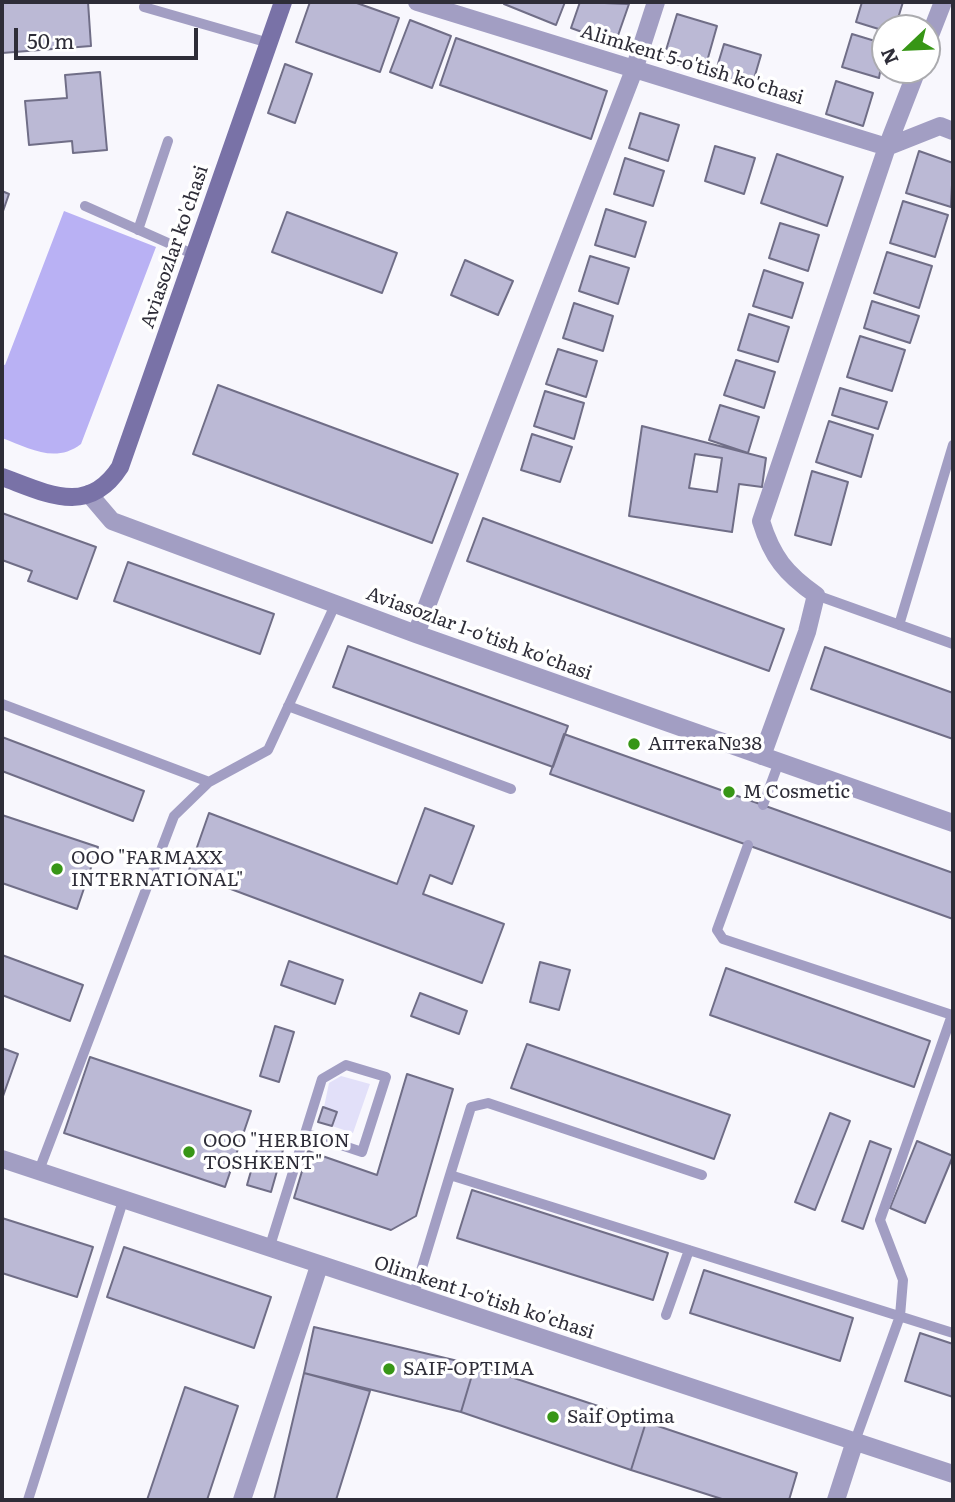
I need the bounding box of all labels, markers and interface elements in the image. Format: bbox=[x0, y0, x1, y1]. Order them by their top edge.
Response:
scale bar bbox=[18, 14, 201, 58]
north arrow bbox=[871, 14, 941, 84]
street label: Alimkent 5-o'tish ko'chasi bbox=[578, 20, 806, 110]
text: 50 m bbox=[27, 24, 74, 55]
text: N bbox=[873, 44, 905, 69]
street label: Aviasozlar ko'chasi bbox=[136, 163, 214, 331]
street label: Aviasozlar 1-o'tish ko'chasi bbox=[363, 583, 595, 685]
place label: Аптека№38 bbox=[648, 733, 762, 755]
marker: Аптека№38 bbox=[626, 736, 642, 752]
place label: M Cosmetic bbox=[743, 781, 850, 803]
marker: M Cosmetic bbox=[721, 784, 737, 800]
place label: OOO "FARMAXX INTERNATIONAL" bbox=[71, 847, 243, 891]
marker: OOO "FARMAXX INTERNATIONAL" bbox=[49, 861, 65, 877]
place label: ООО "HERBION TOSHKENT" bbox=[203, 1130, 350, 1174]
marker: ООО "HERBION TOSHKENT" bbox=[181, 1144, 197, 1160]
street label: Olimkent 1-o'tish ko'chasi bbox=[371, 1252, 597, 1344]
place label: SAIF-OPTIMA bbox=[403, 1358, 534, 1380]
marker: SAIF-OPTIMA bbox=[381, 1361, 397, 1377]
place label: Saif Optima bbox=[567, 1406, 674, 1428]
marker: Saif Optima bbox=[545, 1409, 561, 1425]

